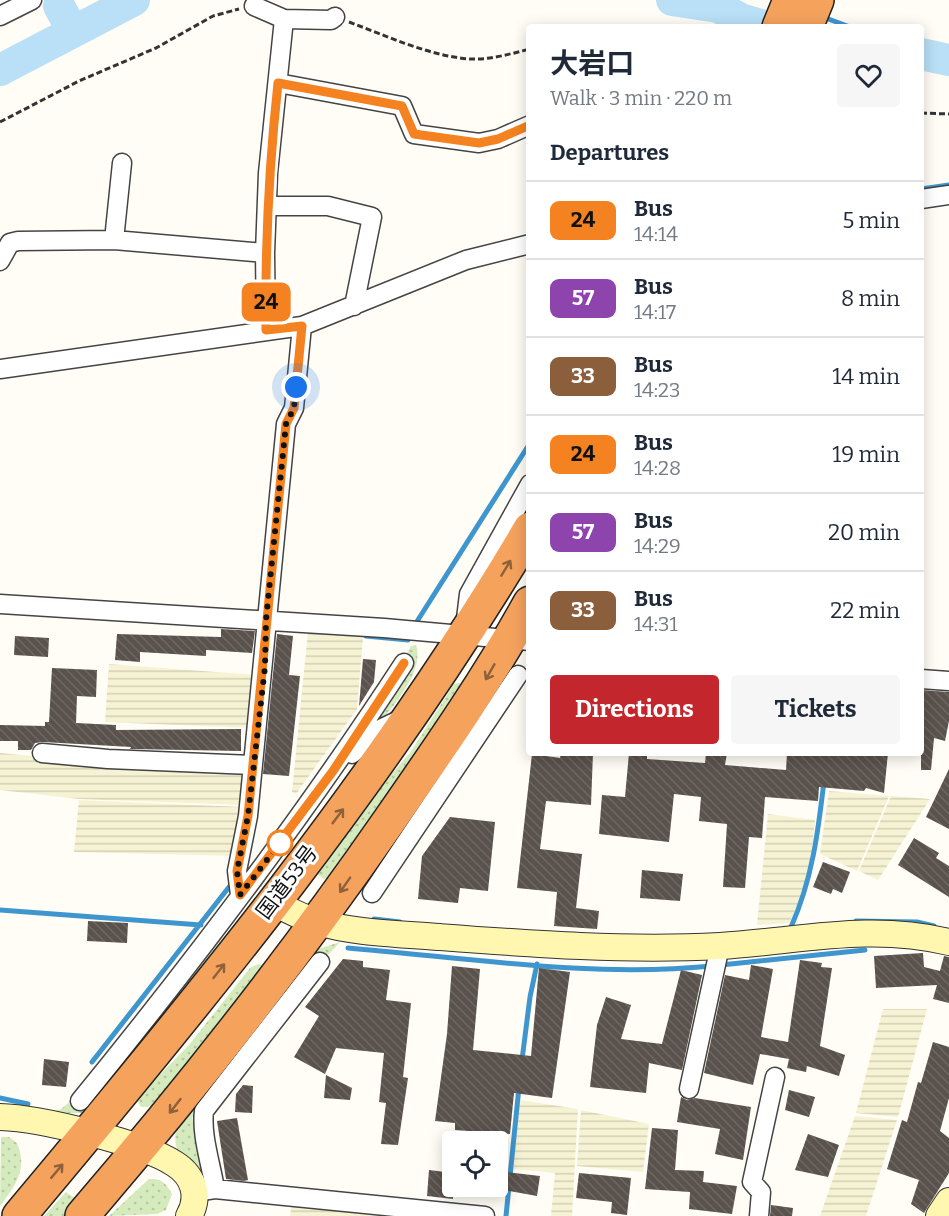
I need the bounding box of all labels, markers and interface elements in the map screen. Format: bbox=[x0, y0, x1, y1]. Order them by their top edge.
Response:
button: heart bbox=[837, 44, 900, 107]
text: 大岩口 bbox=[550, 47, 634, 80]
text: Walk · 3 min · 220 m bbox=[550, 86, 732, 110]
text: Departures bbox=[550, 139, 669, 166]
text: Bus bbox=[634, 195, 673, 222]
text: 24 bbox=[571, 207, 595, 233]
text: 5 min bbox=[842, 207, 900, 234]
text: 14:14 bbox=[634, 222, 678, 246]
text: Bus bbox=[634, 273, 673, 300]
line badge: 24 bbox=[239, 282, 293, 322]
text: 57 bbox=[572, 285, 594, 311]
text: 8 min bbox=[841, 285, 900, 312]
text: 24 bbox=[254, 289, 278, 315]
text: 14:17 bbox=[634, 300, 676, 324]
text: Bus bbox=[634, 351, 673, 378]
text: 33 bbox=[571, 363, 595, 389]
text: 14 min bbox=[832, 363, 900, 390]
your location bbox=[281, 372, 311, 402]
text: 14:23 bbox=[634, 378, 680, 402]
text: Bus bbox=[634, 429, 673, 456]
text: 24 bbox=[571, 441, 595, 467]
text: 19 min bbox=[832, 441, 900, 468]
text: 14:28 bbox=[634, 456, 681, 480]
text: Bus bbox=[634, 507, 673, 534]
text: 57 bbox=[572, 519, 594, 545]
text: 20 min bbox=[828, 519, 900, 546]
text: 14:29 bbox=[634, 534, 681, 558]
one-way arrow bbox=[501, 560, 513, 577]
text: Bus bbox=[634, 585, 673, 612]
text: 33 bbox=[571, 597, 595, 623]
text: 22 min bbox=[830, 597, 900, 624]
text: 14:31 bbox=[634, 612, 678, 636]
one-way arrow bbox=[484, 663, 496, 680]
button: Directions bbox=[550, 675, 719, 744]
button: Tickets bbox=[731, 675, 900, 744]
one-way arrow bbox=[331, 808, 344, 824]
unlabelled marker bbox=[267, 830, 293, 856]
street label: 国道53号 bbox=[251, 840, 323, 924]
one-way arrow bbox=[339, 876, 351, 892]
one-way arrow bbox=[213, 963, 226, 979]
one-way arrow bbox=[168, 1098, 182, 1113]
map controls bbox=[442, 1131, 508, 1197]
button: locate bbox=[442, 1131, 508, 1197]
one-way arrow bbox=[50, 1164, 64, 1179]

